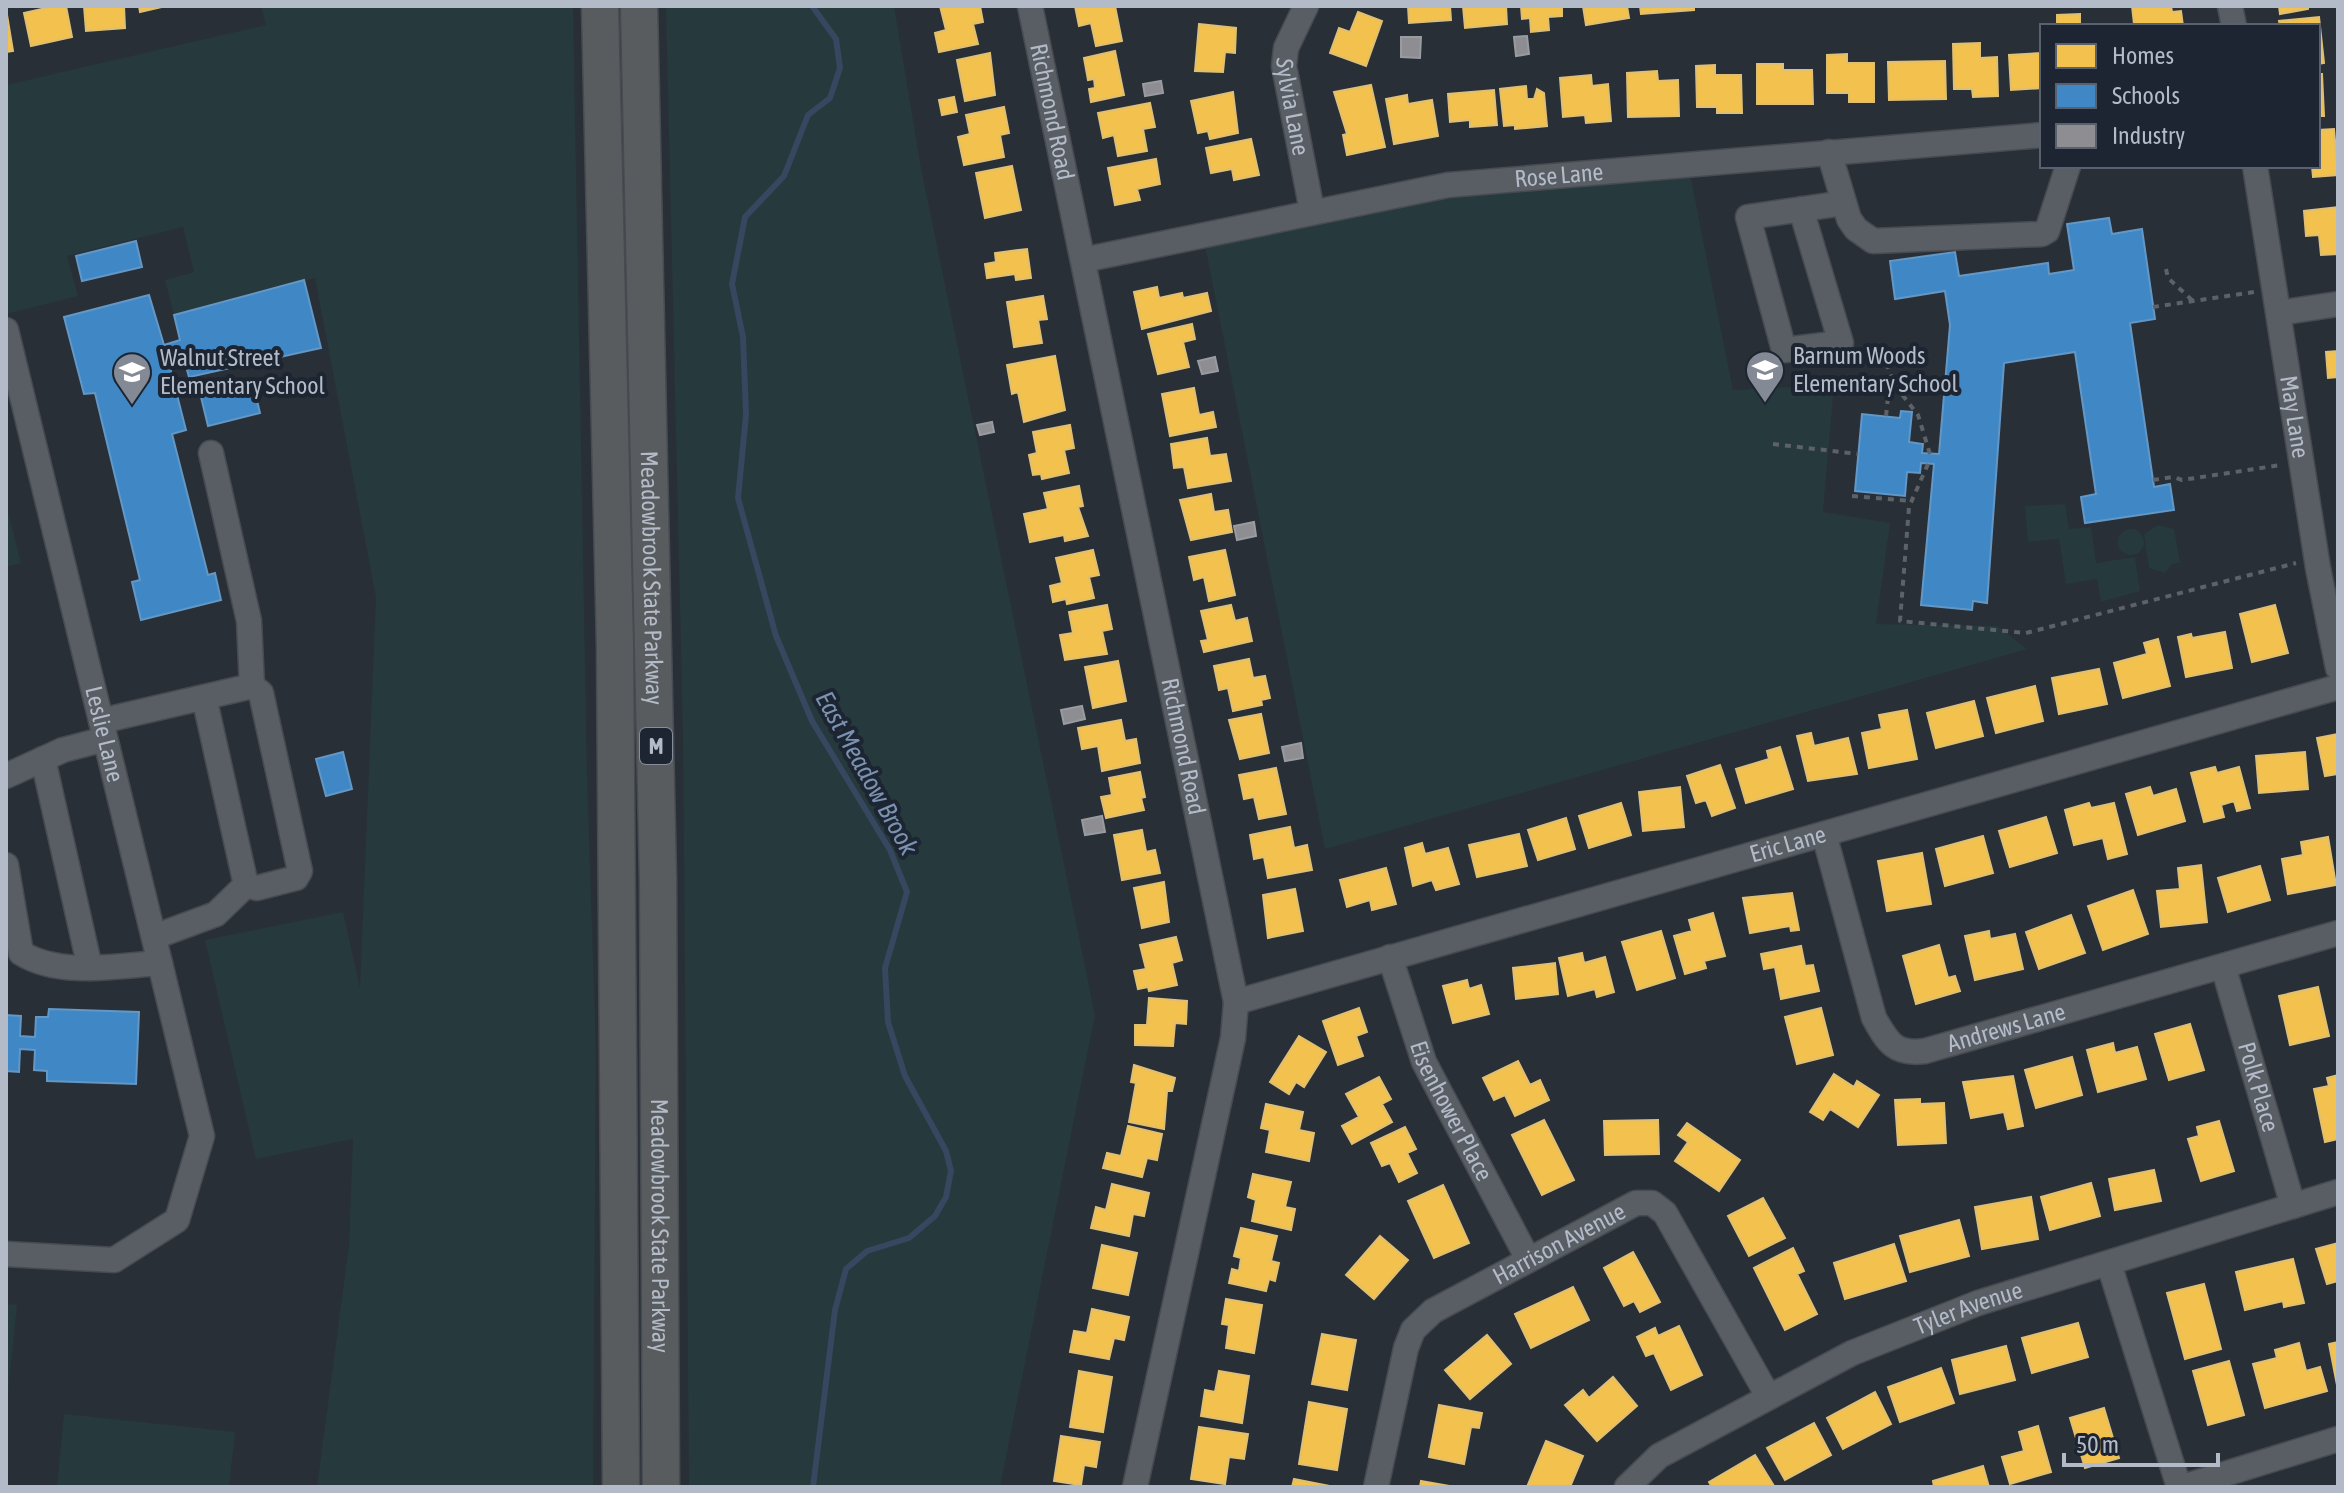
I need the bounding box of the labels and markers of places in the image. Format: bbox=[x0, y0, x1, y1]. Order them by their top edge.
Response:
place label: Barnum Woods Elementary School bbox=[1793, 342, 1959, 397]
place label: Walnut Street Elementary School bbox=[160, 344, 326, 399]
school or university icon: Barnum Woods Elementary School bbox=[1744, 349, 1786, 404]
school or university icon: Walnut Street Elementary School bbox=[111, 351, 153, 406]

